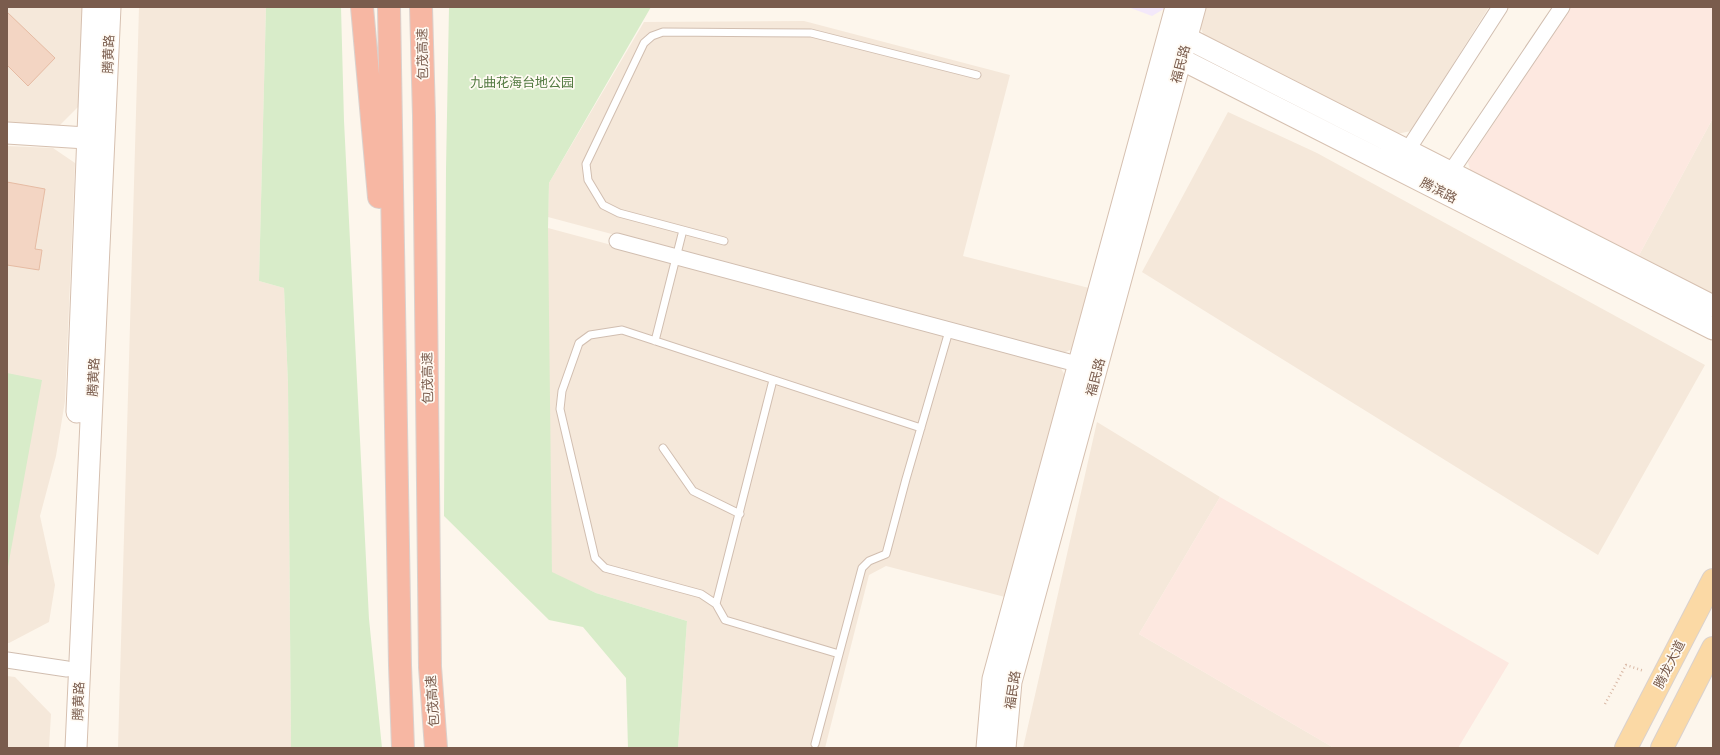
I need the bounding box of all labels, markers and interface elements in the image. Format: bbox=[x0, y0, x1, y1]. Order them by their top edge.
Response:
street label: 包茂高速 bbox=[413, 28, 431, 80]
street label: 腾黄路 bbox=[98, 34, 118, 74]
street label: 福民路 bbox=[1166, 43, 1194, 85]
park label: 九曲花海台地公园 bbox=[470, 73, 574, 91]
street label: 腾滨路 bbox=[1418, 173, 1460, 207]
street label: 包茂高速 bbox=[418, 352, 436, 404]
street label: 福民路 bbox=[1081, 356, 1109, 398]
street label: 腾黄路 bbox=[83, 357, 103, 397]
street label: 腾龙大道 bbox=[1649, 637, 1689, 691]
street label: 福民路 bbox=[1000, 669, 1024, 711]
street label: 包茂高速 bbox=[421, 674, 443, 728]
street label: 腾黄路 bbox=[68, 681, 88, 721]

